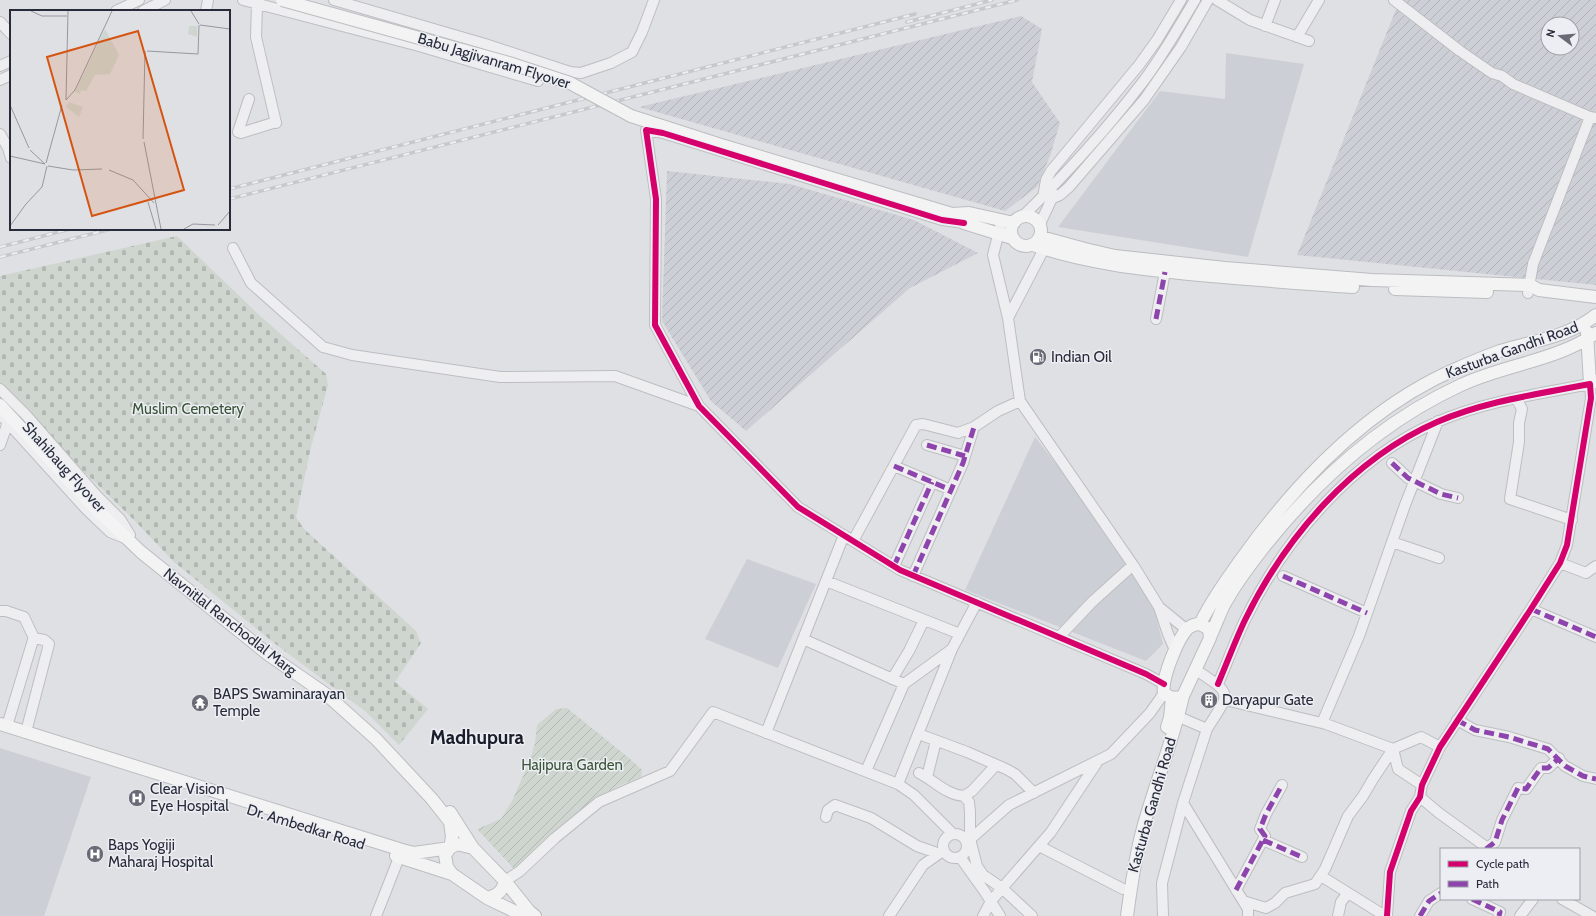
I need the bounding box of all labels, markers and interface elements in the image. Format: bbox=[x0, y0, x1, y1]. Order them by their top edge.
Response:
inset map bbox=[10, 10, 230, 230]
north arrow bbox=[1540, 16, 1580, 56]
text: N bbox=[1543, 28, 1558, 39]
street label: Babu Jagjivanram Flyover bbox=[416, 29, 573, 93]
street label: Kasturba Gandhi Road bbox=[1443, 318, 1581, 382]
fuel station icon: Indian Oil bbox=[1028, 347, 1048, 367]
place label: Indian Oil bbox=[1051, 348, 1112, 366]
park label: Muslim Cemetery bbox=[132, 400, 244, 418]
street label: Shahibaug Flyover bbox=[18, 418, 110, 516]
street label: Navnitlal Ranchodlal Marg bbox=[160, 564, 301, 680]
place label: BAPS Swaminarayan Temple bbox=[213, 685, 345, 720]
building icon: Daryapur Gate bbox=[1199, 690, 1219, 710]
place label: Daryapur Gate bbox=[1222, 691, 1314, 709]
temple icon: BAPS Swaminarayan Temple bbox=[190, 693, 210, 713]
district label: Madhupura bbox=[430, 726, 524, 749]
street label: Kasturba Gandhi Road bbox=[1124, 735, 1180, 875]
park label: Hajipura Garden bbox=[521, 756, 623, 774]
place label: Clear Vision Eye Hospital bbox=[150, 780, 229, 815]
hospital icon: Clear Vision Eye Hospital bbox=[127, 788, 147, 808]
street label: Dr. Ambedkar Road bbox=[245, 800, 367, 854]
place label: Baps Yogiji Maharaj Hospital bbox=[108, 836, 214, 871]
hospital icon: Baps Yogiji Maharaj Hospital bbox=[85, 844, 105, 864]
legend bbox=[1440, 848, 1580, 900]
text: Cycle path bbox=[1476, 856, 1529, 871]
text: Path bbox=[1476, 876, 1499, 891]

